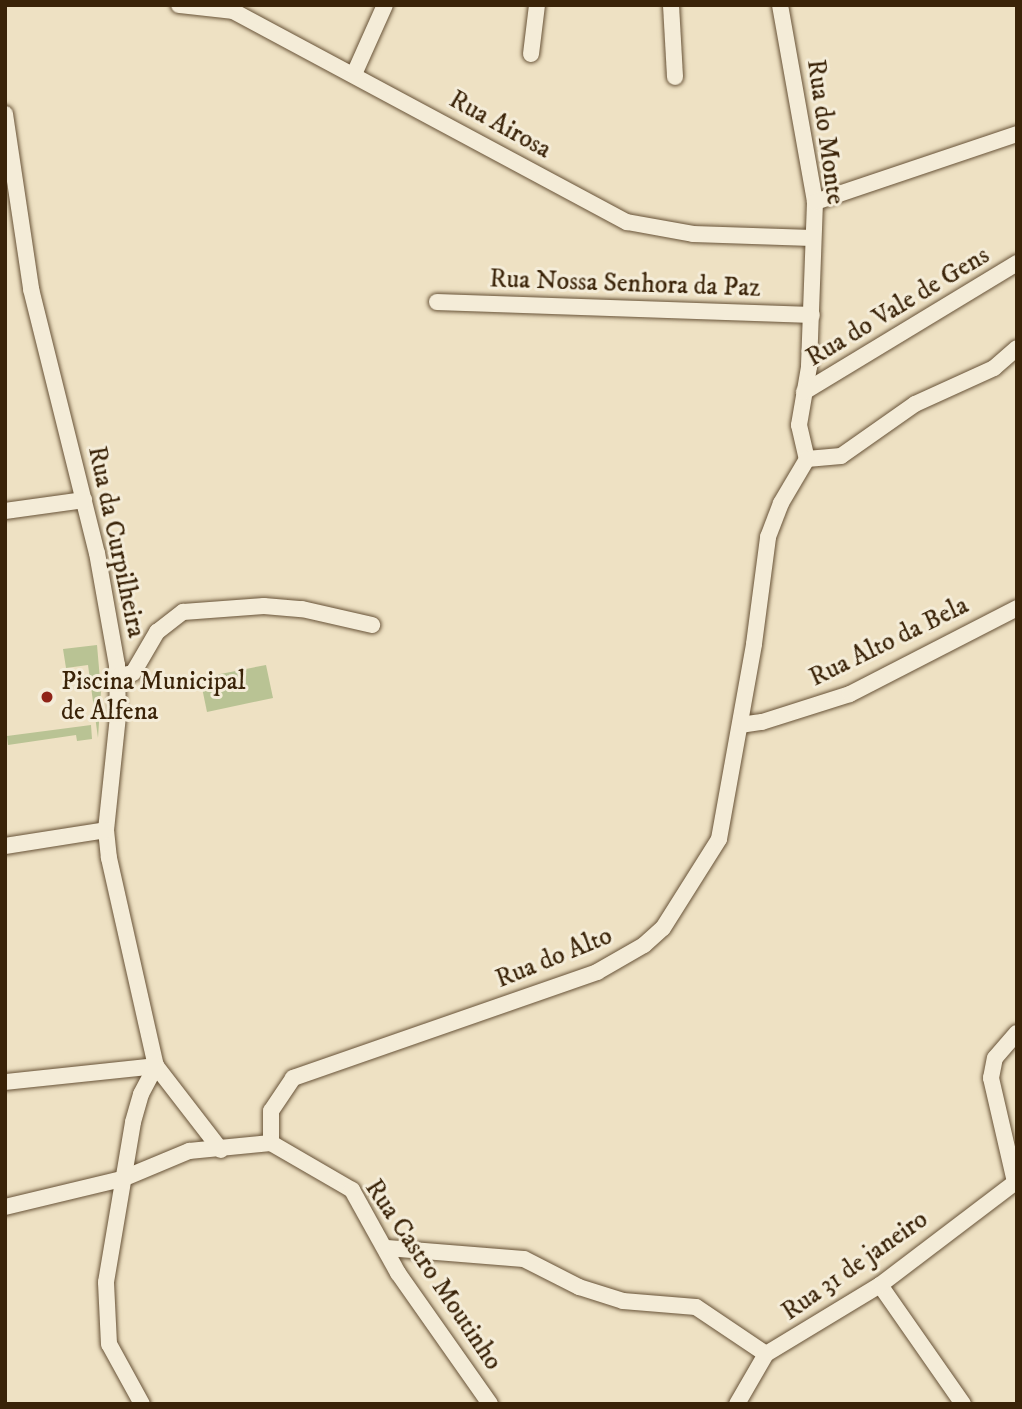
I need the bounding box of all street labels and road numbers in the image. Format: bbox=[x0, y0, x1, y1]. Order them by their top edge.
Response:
street label: Rua do Monte bbox=[799, 57, 851, 207]
street label: Rua Airosa bbox=[444, 84, 556, 166]
street label: Rua do Vale de Gens bbox=[801, 240, 995, 374]
street label: Rua Nossa Senhora da Paz bbox=[489, 264, 761, 304]
street label: Rua da Curpilheira bbox=[80, 443, 152, 641]
street label: Rua Alto da Bela bbox=[804, 590, 974, 694]
street label: Rua do Alto bbox=[491, 921, 617, 995]
street label: Rua Castro Moutinho bbox=[358, 1174, 508, 1376]
street label: Rua 31 de janeiro bbox=[776, 1204, 934, 1328]

